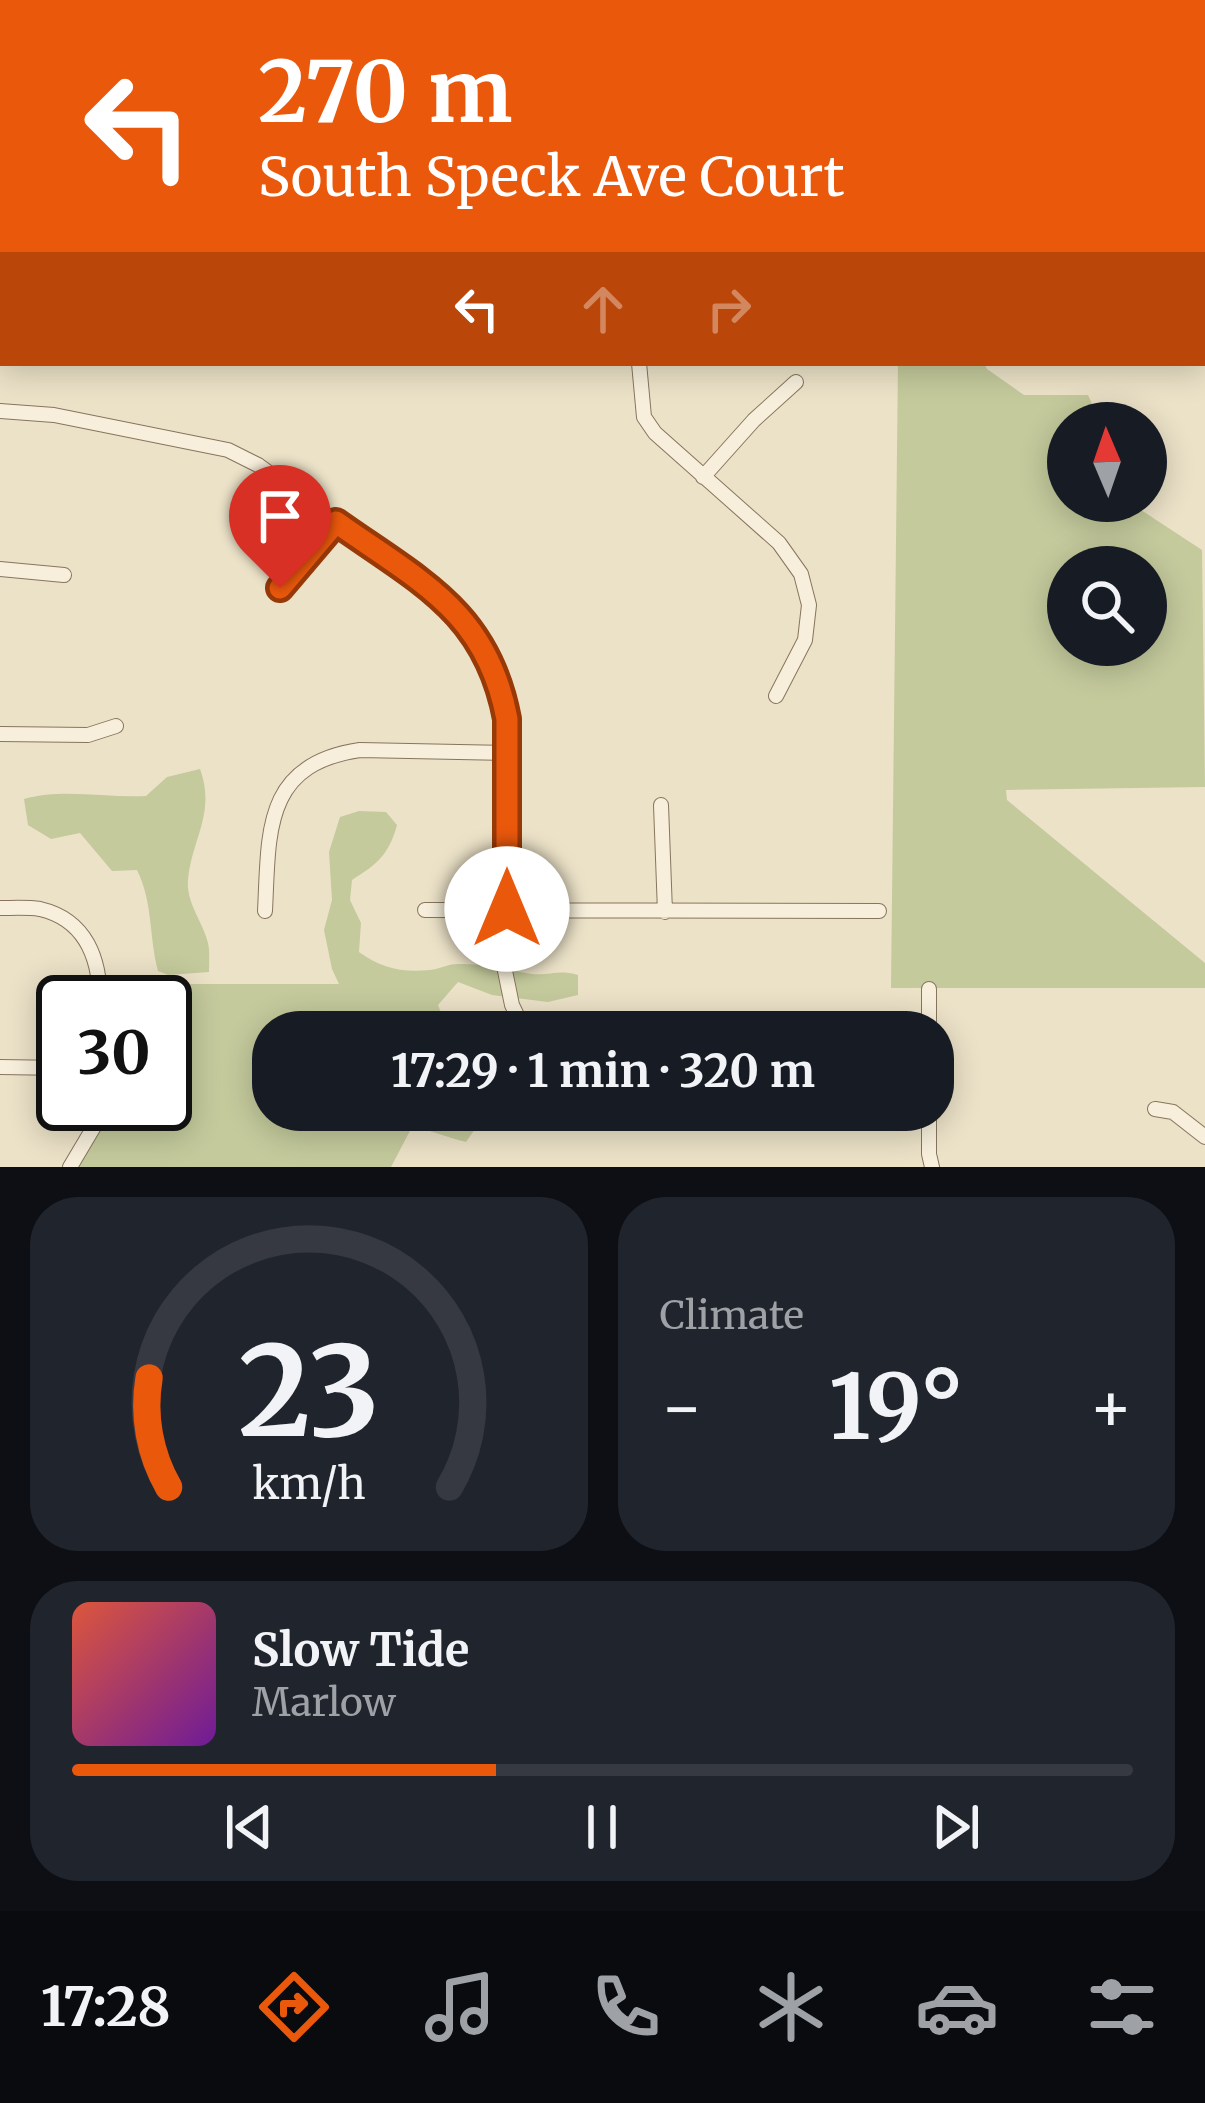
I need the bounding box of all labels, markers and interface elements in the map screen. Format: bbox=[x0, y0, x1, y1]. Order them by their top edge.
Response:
text: 270 m bbox=[258, 39, 512, 145]
icon: left bbox=[60, 48, 216, 204]
text: South Speck Ave Court bbox=[258, 143, 844, 211]
icon: left bbox=[444, 276, 510, 342]
icon: ahead bbox=[570, 276, 636, 342]
icon: right bbox=[696, 276, 762, 342]
north arrow bbox=[1047, 402, 1167, 522]
map controls bbox=[1047, 402, 1167, 666]
pin bbox=[229, 465, 331, 588]
icon: arrive bbox=[247, 483, 313, 549]
button: search bbox=[1047, 546, 1167, 666]
position arrow bbox=[444, 846, 570, 972]
speed limit sign: 30 bbox=[36, 975, 192, 1131]
text: 17:29 · 1 min · 320 m bbox=[391, 1043, 815, 1099]
text: Climate bbox=[660, 1291, 804, 1340]
text: 23 bbox=[238, 1313, 380, 1470]
text: 19° bbox=[829, 1350, 964, 1464]
text: − bbox=[660, 1366, 704, 1449]
text: + bbox=[1089, 1366, 1133, 1449]
text: km/h bbox=[252, 1457, 366, 1511]
text: Slow Tide bbox=[252, 1622, 469, 1678]
text: Marlow bbox=[252, 1678, 396, 1727]
icon: previous bbox=[216, 1794, 282, 1860]
icon: pause bbox=[569, 1794, 635, 1860]
icon: next bbox=[923, 1794, 989, 1860]
icon: directions bbox=[252, 1965, 336, 2049]
icon: music bbox=[418, 1965, 502, 2049]
icon: phone bbox=[584, 1965, 668, 2049]
icon: climate bbox=[749, 1965, 833, 2049]
icon: car bbox=[915, 1965, 999, 2049]
icon: filters bbox=[1080, 1965, 1164, 2049]
text: 17:28 bbox=[41, 1973, 171, 2041]

